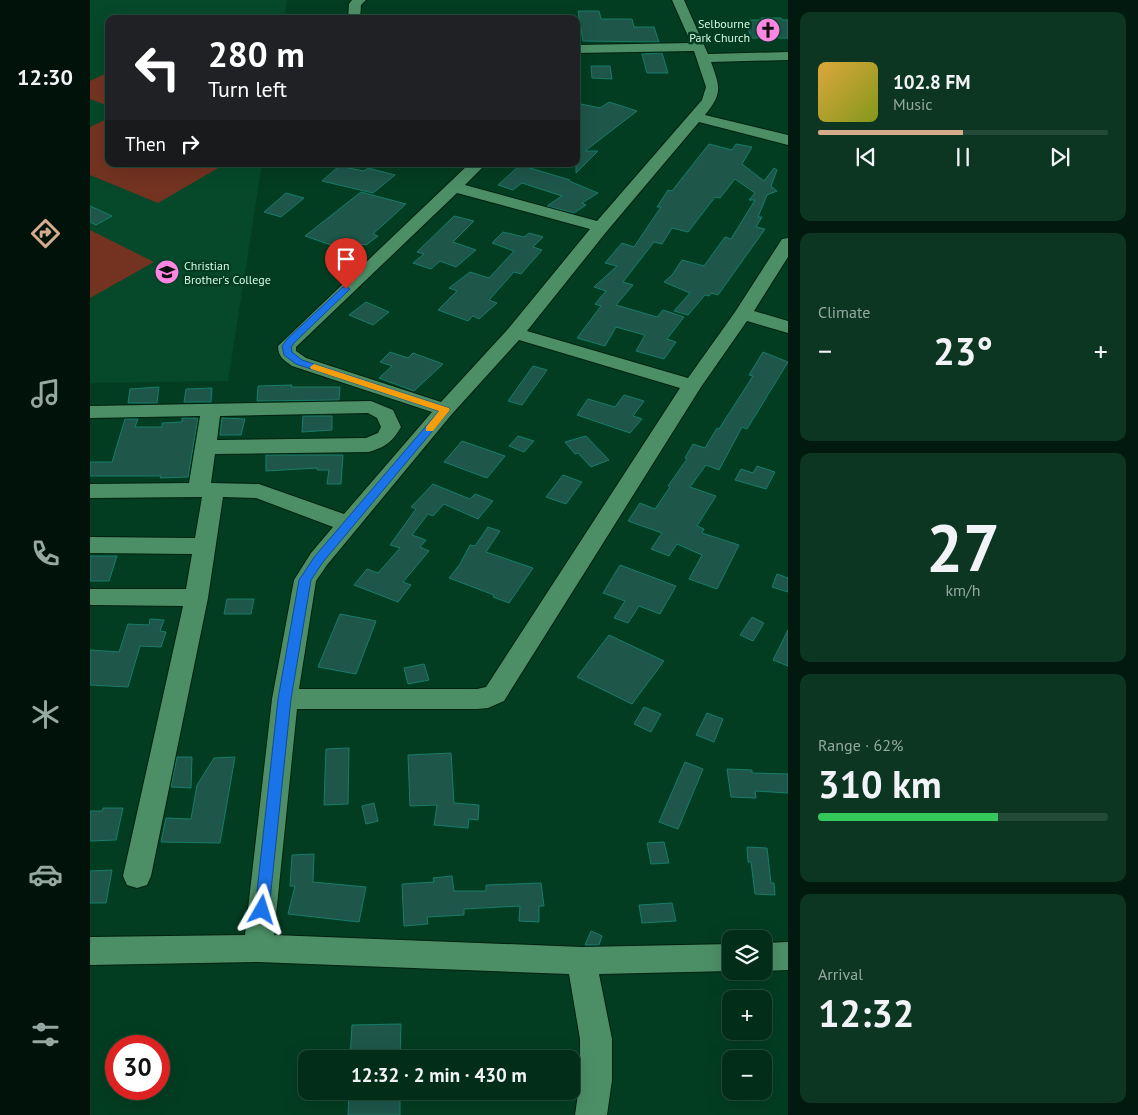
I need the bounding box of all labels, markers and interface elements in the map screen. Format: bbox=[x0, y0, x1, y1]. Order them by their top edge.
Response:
place label: Selbourne Park Church bbox=[689, 16, 750, 45]
church icon: Selbourne Park Church bbox=[755, 17, 781, 43]
text: 280 m bbox=[208, 31, 305, 77]
icon: left bbox=[125, 35, 190, 100]
text: 12:30 bbox=[17, 63, 73, 91]
text: 102.8 FM bbox=[893, 70, 970, 94]
text: Turn left bbox=[208, 75, 287, 103]
text: Music bbox=[893, 94, 933, 114]
icon: right bbox=[176, 130, 204, 158]
text: Then bbox=[125, 132, 166, 156]
icon: previous bbox=[852, 143, 880, 171]
icon: pause bbox=[949, 143, 977, 171]
icon: next bbox=[1046, 143, 1074, 171]
icon: directions bbox=[28, 216, 63, 251]
pin bbox=[325, 238, 367, 289]
icon: arrive bbox=[332, 245, 360, 273]
place label: Christian Brother's College bbox=[184, 258, 271, 287]
school or university icon: Christian Brother's College bbox=[154, 259, 180, 285]
text: Climate bbox=[818, 302, 870, 322]
text: 23° bbox=[933, 326, 993, 375]
text: − bbox=[818, 332, 832, 369]
text: + bbox=[1094, 332, 1108, 369]
icon: music bbox=[28, 376, 63, 411]
text: 27 bbox=[926, 505, 1000, 589]
icon: phone bbox=[28, 536, 63, 571]
text: km/h bbox=[945, 580, 981, 600]
icon: climate bbox=[28, 697, 63, 732]
text: Range · 62% bbox=[818, 735, 903, 755]
text: 310 km bbox=[818, 759, 942, 808]
icon: car bbox=[28, 857, 63, 892]
position arrow bbox=[235, 883, 287, 935]
map controls bbox=[722, 930, 772, 1100]
button: layers bbox=[722, 930, 772, 980]
text: Arrival bbox=[818, 964, 863, 984]
text: 12:32 bbox=[818, 988, 914, 1037]
button: + bbox=[722, 990, 772, 1040]
icon: filters bbox=[28, 1017, 63, 1052]
speed limit sign: 30 bbox=[105, 1035, 170, 1100]
button: − bbox=[722, 1050, 772, 1100]
text: 12:32 · 2 min · 430 m bbox=[351, 1063, 527, 1087]

